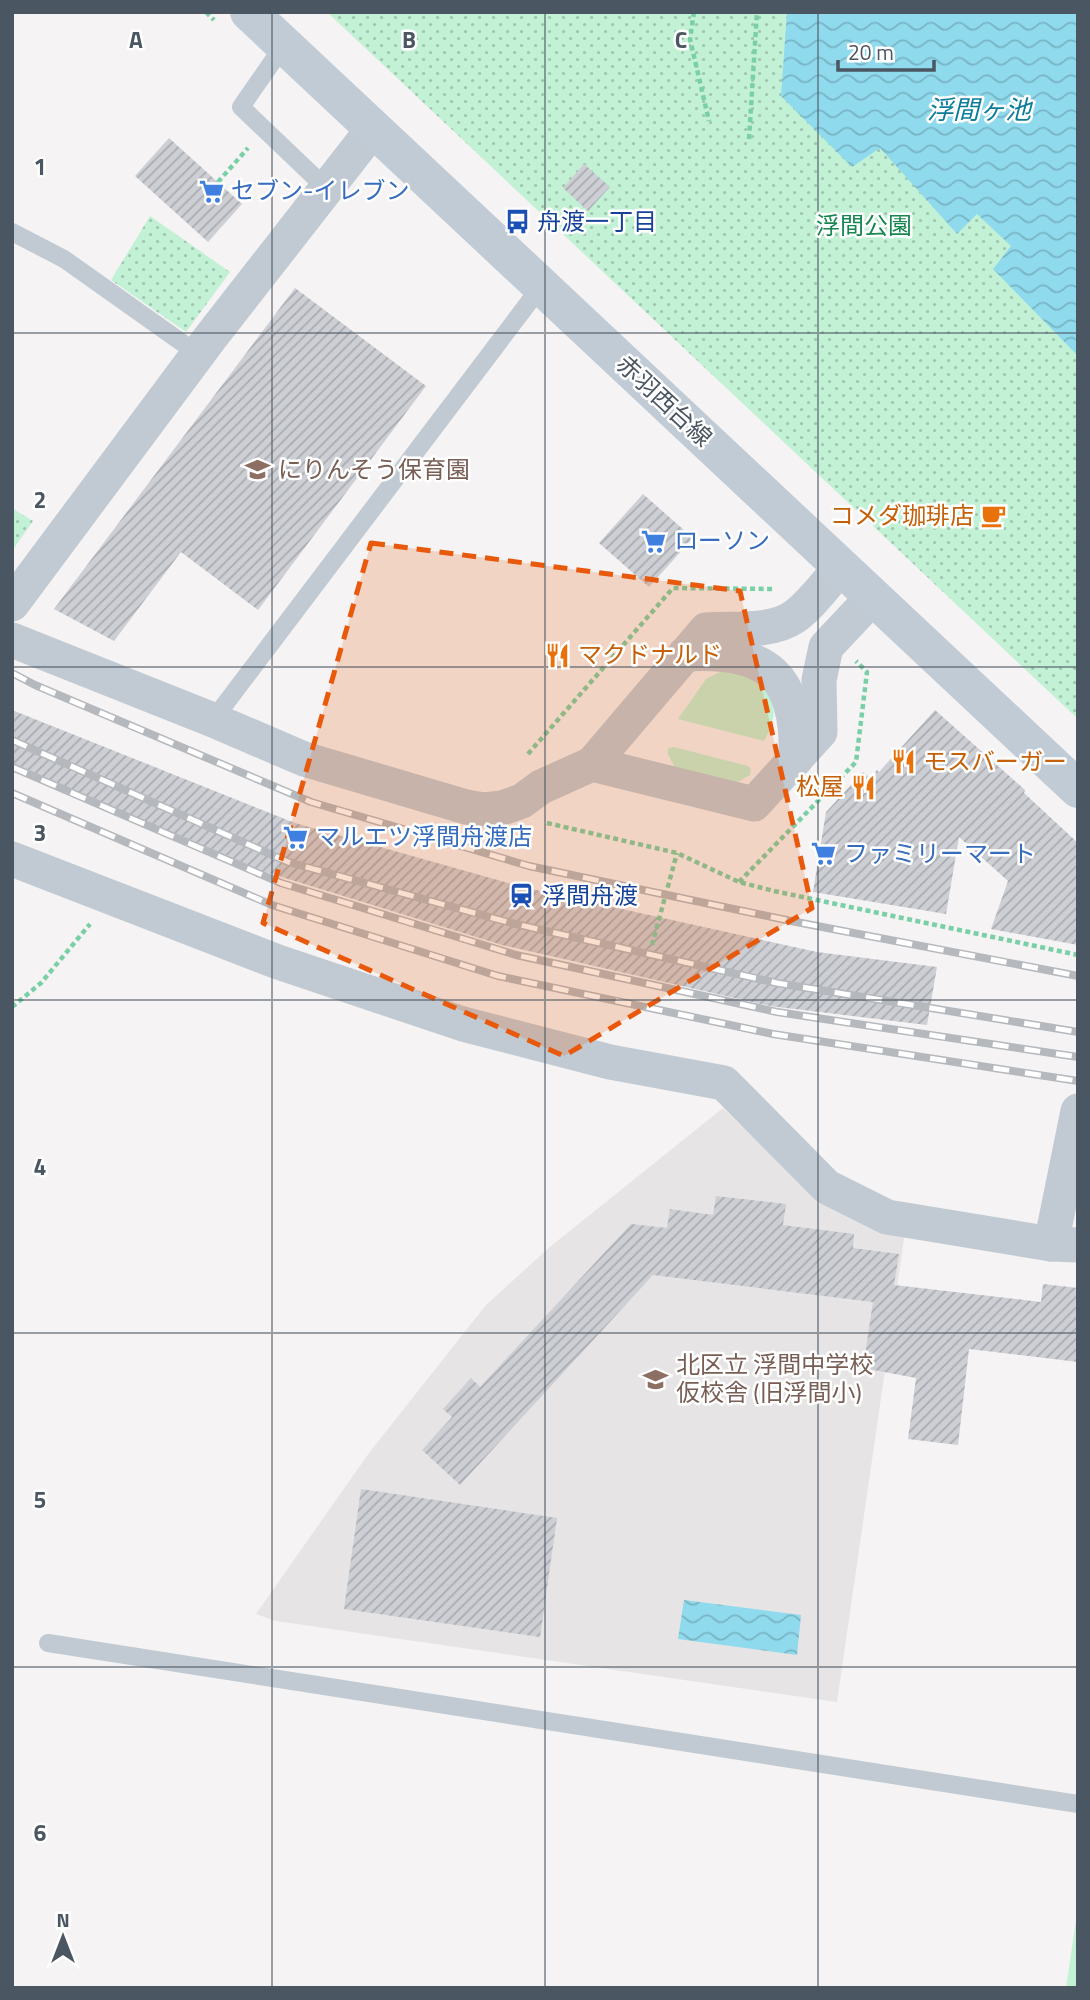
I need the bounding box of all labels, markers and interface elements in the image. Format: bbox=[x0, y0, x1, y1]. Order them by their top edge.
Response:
text: A bbox=[129, 22, 143, 57]
text: B bbox=[402, 22, 416, 57]
text: C bbox=[675, 22, 687, 57]
scale bar bbox=[838, 28, 934, 72]
text: 20 m bbox=[848, 36, 894, 68]
water label: 浮間ヶ池 bbox=[927, 90, 1034, 129]
text: 1 bbox=[34, 149, 46, 184]
place label: セブン-イレブン bbox=[231, 172, 410, 208]
supermarket icon: セブン-イレブン bbox=[197, 177, 225, 205]
place label: 舟渡一丁目 bbox=[537, 203, 657, 239]
park label: 浮間公園 bbox=[816, 207, 912, 243]
bus stop icon: 舟渡一丁目 bbox=[503, 208, 531, 236]
street label: 赤羽西台線 bbox=[609, 346, 721, 454]
place label: にりんそう保育園 bbox=[278, 451, 470, 487]
school or university icon: にりんそう保育園 bbox=[244, 456, 272, 484]
text: 2 bbox=[34, 482, 46, 517]
place label: コメダ珈琲店 bbox=[830, 497, 974, 533]
cafe icon: コメダ珈琲店 bbox=[980, 502, 1008, 530]
place label: ローソン bbox=[674, 522, 770, 558]
supermarket icon: ローソン bbox=[640, 527, 668, 555]
place label: マクドナルド bbox=[578, 636, 722, 672]
restaurant icon: マクドナルド bbox=[544, 641, 572, 669]
place label: モスバーガー bbox=[923, 743, 1067, 779]
restaurant icon: モスバーガー bbox=[889, 748, 917, 776]
place label: 松屋 bbox=[796, 768, 844, 804]
restaurant icon: 松屋 bbox=[850, 773, 878, 801]
text: 3 bbox=[34, 815, 46, 850]
place label: マルエツ浮間舟渡店 bbox=[316, 818, 532, 854]
supermarket icon: マルエツ浮間舟渡店 bbox=[282, 823, 310, 851]
place label: ファミリーマート bbox=[844, 835, 1036, 871]
supermarket icon: ファミリーマート bbox=[810, 840, 838, 868]
place label: 浮間舟渡 bbox=[542, 877, 638, 913]
station icon: 浮間舟渡 bbox=[508, 882, 536, 910]
text: 4 bbox=[34, 1149, 46, 1184]
place label: 北区立 浮間中学校 仮校舎 (旧浮間小) bbox=[676, 1346, 873, 1410]
school or university icon: 北区立 浮間中学校 仮校舎 (旧浮間小) bbox=[642, 1365, 670, 1393]
text: 5 bbox=[34, 1482, 46, 1517]
text: 6 bbox=[34, 1815, 47, 1850]
north arrow bbox=[28, 1902, 98, 1972]
text: N bbox=[56, 1905, 70, 1934]

